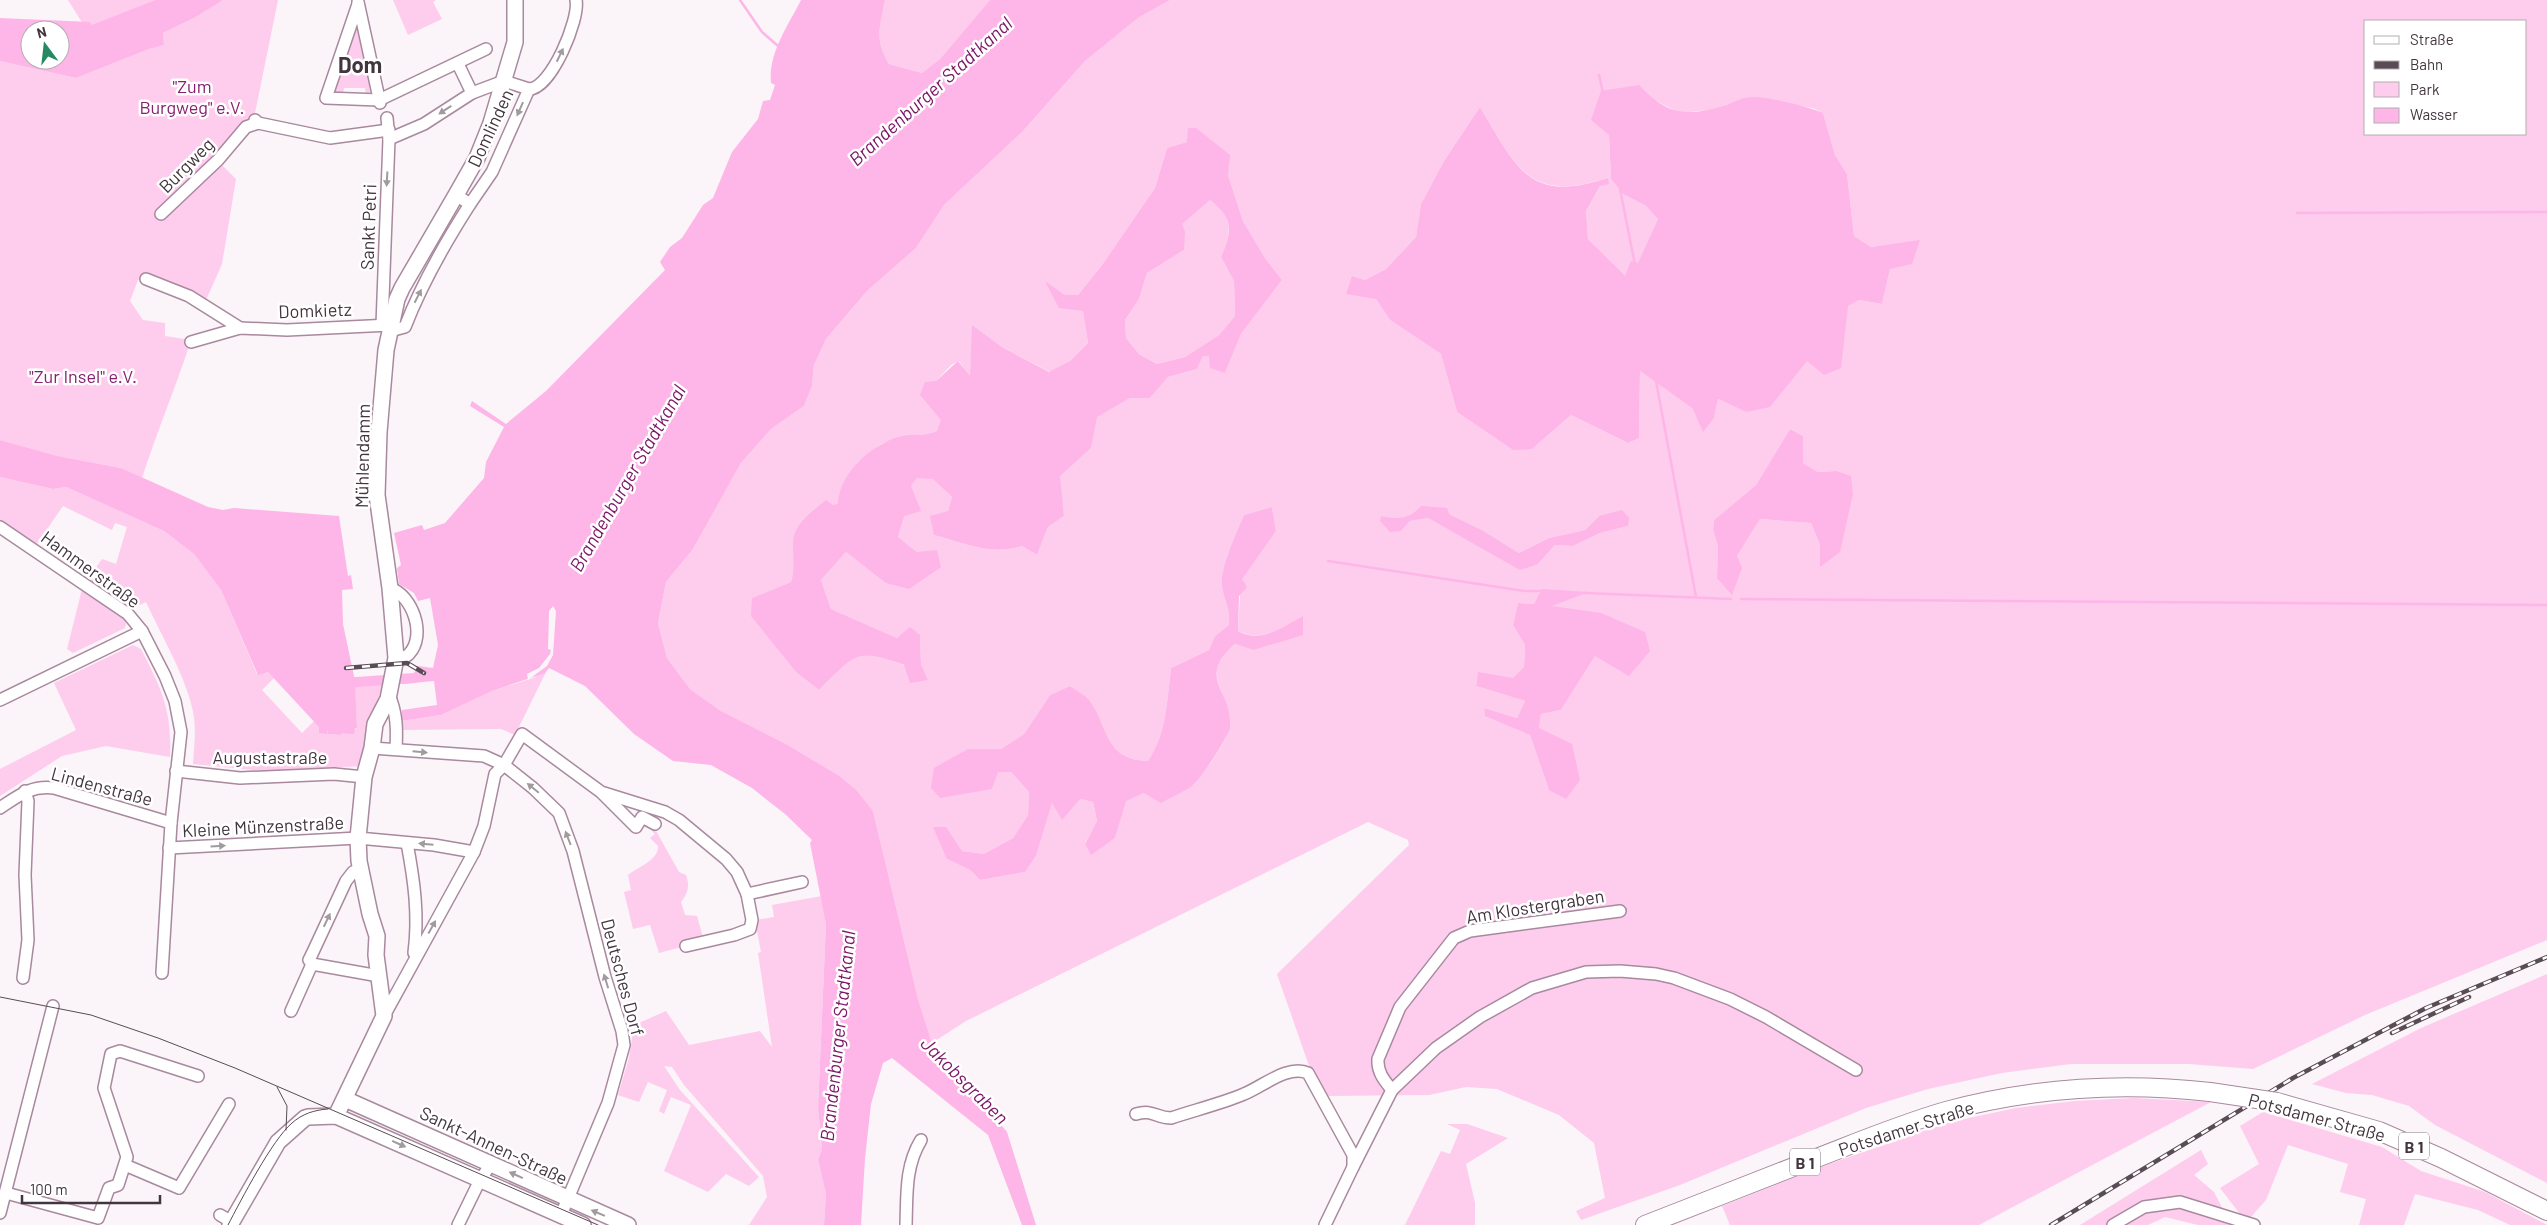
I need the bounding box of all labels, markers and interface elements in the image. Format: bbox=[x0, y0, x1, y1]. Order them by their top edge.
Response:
water label: Brandenburger Stadtkanal bbox=[844, 11, 1017, 170]
north arrow bbox=[20, 20, 70, 70]
legend bbox=[2364, 20, 2527, 135]
text: N bbox=[35, 23, 48, 41]
text: Straße bbox=[2410, 30, 2454, 48]
one-way arrow bbox=[557, 48, 565, 62]
district label: Dom bbox=[338, 51, 382, 77]
text: Bahn bbox=[2410, 55, 2443, 73]
park label: "Zum Burgweg" e.V. bbox=[139, 75, 245, 118]
text: Park bbox=[2410, 80, 2440, 98]
street label: Domlinden bbox=[462, 86, 518, 170]
one-way arrow bbox=[516, 102, 524, 116]
text: Wasser bbox=[2410, 105, 2458, 123]
one-way arrow bbox=[439, 106, 452, 115]
street label: Burgweg bbox=[154, 133, 218, 197]
one-way arrow bbox=[383, 171, 391, 187]
street label: Sankt Petri bbox=[356, 184, 380, 270]
one-way arrow bbox=[414, 289, 422, 303]
street label: Domkietz bbox=[278, 298, 352, 322]
park label: "Zur Insel" e.V. bbox=[29, 365, 137, 387]
water label: Brandenburger Stadtkanal bbox=[564, 380, 690, 575]
street label: Mühlendamm bbox=[350, 404, 374, 508]
street label: Hammerstraße bbox=[37, 526, 145, 612]
street label: Augustastraße bbox=[213, 746, 327, 768]
one-way arrow bbox=[413, 748, 429, 756]
street label: Lindenstraße bbox=[49, 762, 155, 810]
one-way arrow bbox=[526, 782, 539, 793]
street label: Kleine Münzenstraße bbox=[181, 811, 345, 841]
one-way arrow bbox=[564, 830, 571, 845]
one-way arrow bbox=[417, 840, 433, 848]
one-way arrow bbox=[210, 841, 226, 849]
street label: Am Klostergraben bbox=[1464, 884, 1606, 928]
one-way arrow bbox=[324, 913, 332, 927]
street label: Deutsches Dorf bbox=[597, 916, 649, 1038]
one-way arrow bbox=[427, 920, 436, 933]
water label: Brandenburger Stadtkanal bbox=[815, 929, 860, 1142]
one-way arrow bbox=[601, 973, 609, 988]
water label: Jakobsgraben bbox=[916, 1031, 1014, 1129]
street label: Potsdamer Straße bbox=[2246, 1088, 2388, 1146]
street label: Potsdamer Straße bbox=[1835, 1096, 1977, 1160]
street label: Sankt-Annen-Straße bbox=[417, 1101, 571, 1189]
road number: B 1 bbox=[2399, 1132, 2429, 1160]
one-way arrow bbox=[392, 1141, 406, 1149]
road number: B 1 bbox=[1790, 1148, 1820, 1176]
one-way arrow bbox=[509, 1171, 523, 1179]
scale bar bbox=[22, 1172, 160, 1204]
text: 100 m bbox=[30, 1180, 68, 1198]
one-way arrow bbox=[591, 1208, 605, 1216]

